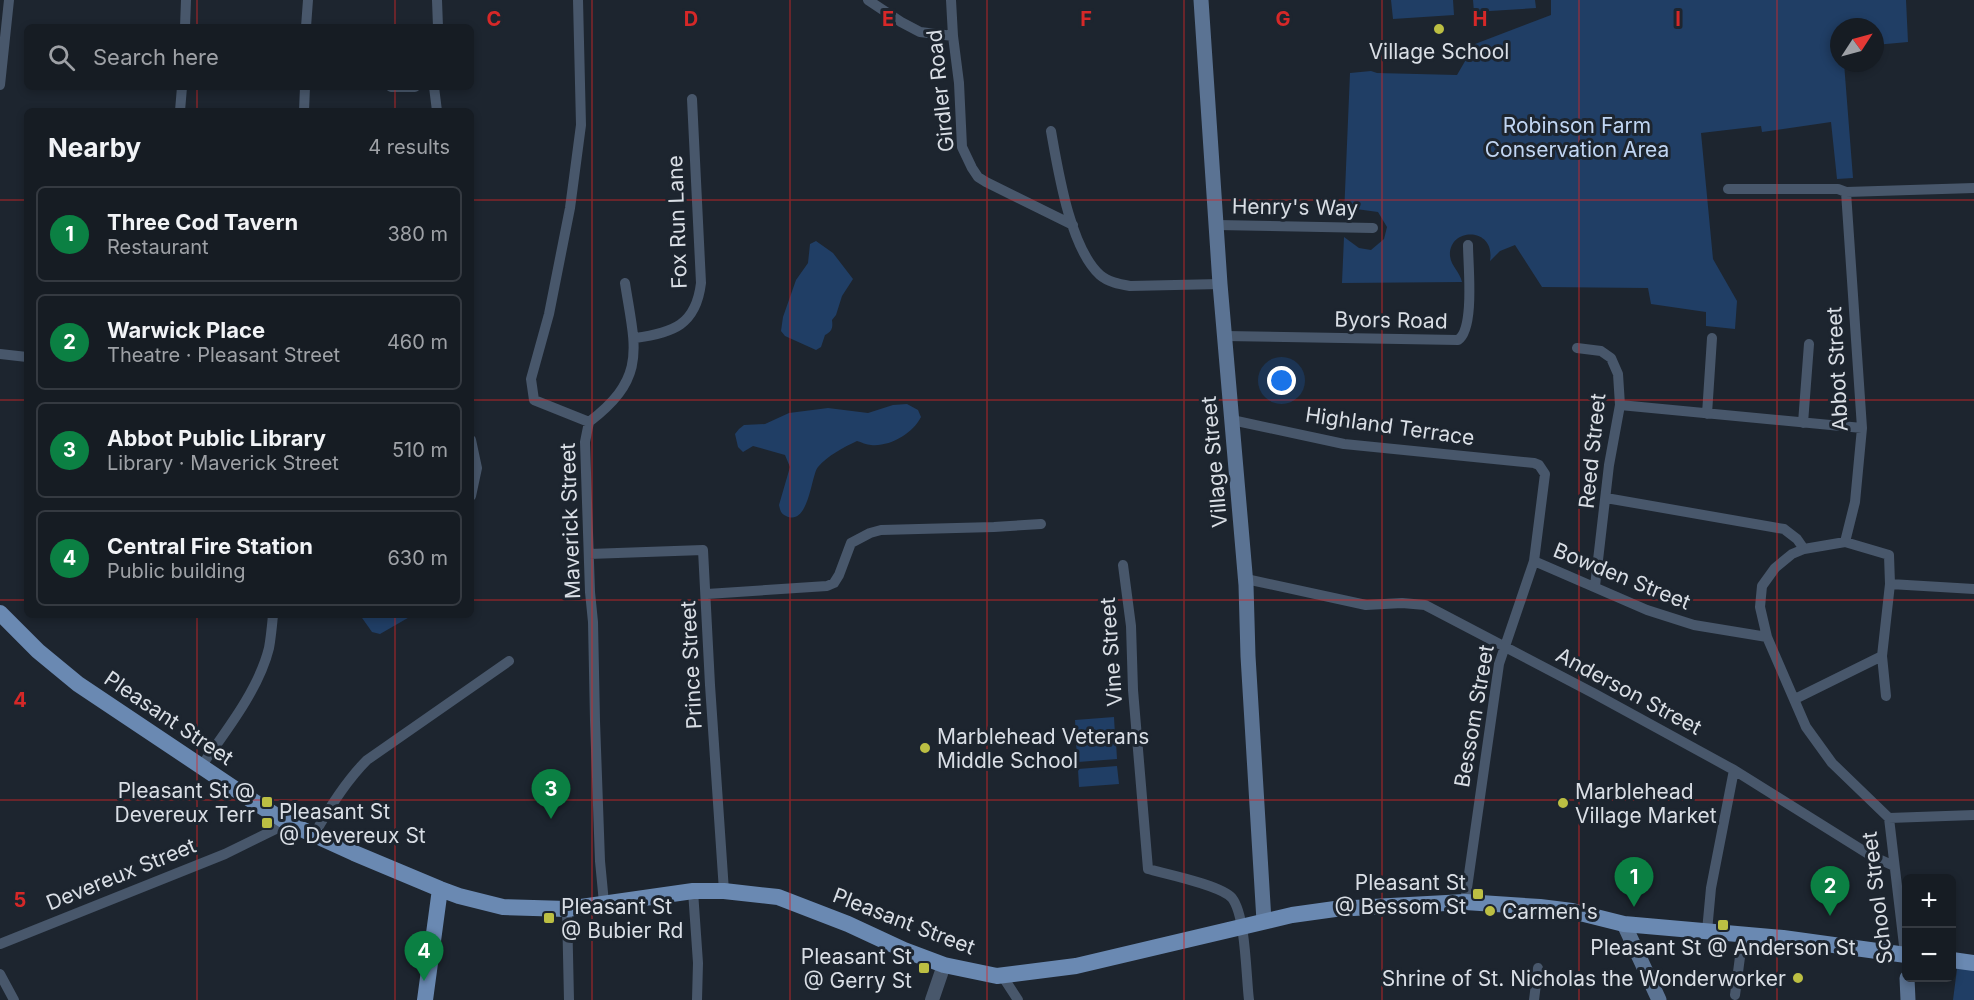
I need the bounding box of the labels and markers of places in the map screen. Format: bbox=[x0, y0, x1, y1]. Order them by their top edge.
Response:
marker: Village School bbox=[1432, 22, 1446, 36]
place label: Village School bbox=[1369, 39, 1509, 64]
place label: Marblehead Veterans Middle School bbox=[937, 724, 1149, 773]
marker: Marblehead Veterans Middle School bbox=[918, 741, 932, 755]
pin: 3 bbox=[532, 770, 570, 819]
place label: Pleasant St @ Devereux Terr bbox=[114, 778, 255, 827]
place label: Marblehead Village Market bbox=[1575, 779, 1717, 828]
marker: Pleasant St @ Devereux Terr bbox=[260, 795, 274, 809]
marker: Marblehead Village Market bbox=[1556, 796, 1570, 810]
place label: Pleasant St @ Devereux St bbox=[279, 799, 426, 848]
marker: Pleasant St @ Devereux St bbox=[260, 816, 274, 830]
pin: 1 bbox=[1614, 858, 1654, 907]
pin: 2 bbox=[1810, 866, 1850, 916]
place label: Pleasant St @ Bessom St bbox=[1334, 870, 1466, 919]
marker: Pleasant St @ Bessom St bbox=[1471, 887, 1485, 901]
place label: Pleasant St @ Bubier Rd bbox=[561, 894, 683, 943]
place label: Carmen's bbox=[1502, 899, 1598, 924]
marker: Carmen's bbox=[1483, 904, 1497, 918]
marker: Pleasant St @ Bubier Rd bbox=[542, 911, 556, 925]
marker: Pleasant St @ Anderson St bbox=[1716, 918, 1730, 932]
pin: 4 bbox=[404, 932, 444, 981]
place label: Pleasant St @ Anderson St bbox=[1590, 935, 1856, 960]
place label: Pleasant St @ Gerry St bbox=[801, 944, 912, 993]
marker: Pleasant St @ Gerry St bbox=[917, 961, 931, 975]
place label: Shrine of St. Nicholas the Wonderworker bbox=[1382, 966, 1786, 991]
marker: Shrine of St. Nicholas the Wonderworker bbox=[1791, 971, 1805, 985]

